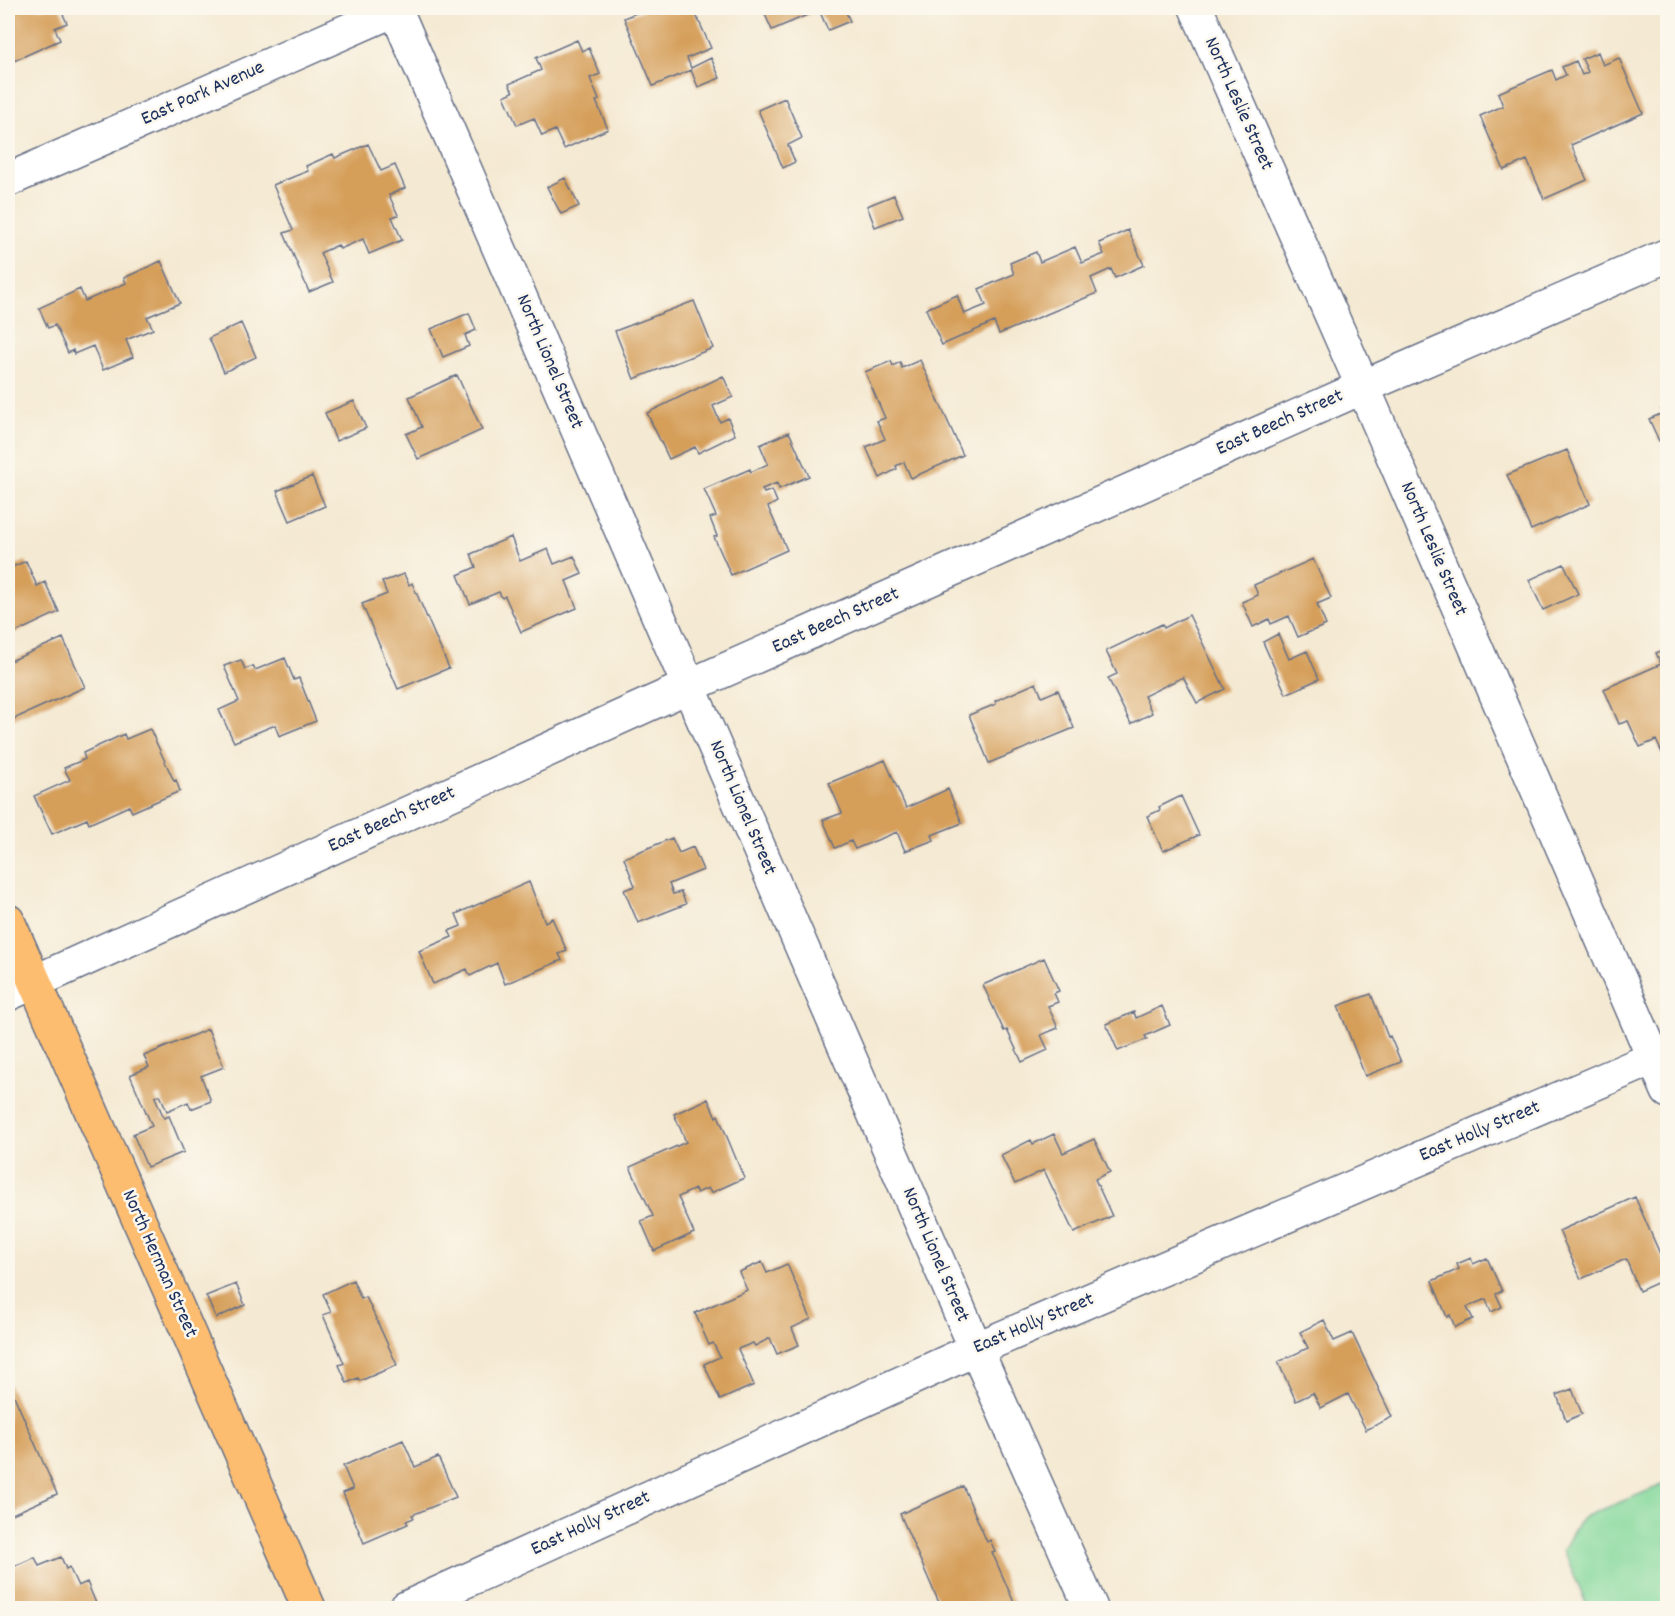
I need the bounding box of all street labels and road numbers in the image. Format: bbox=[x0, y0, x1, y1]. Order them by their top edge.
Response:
street label: North Leslie Street bbox=[1196, 33, 1280, 175]
street label: East Park Avenue bbox=[137, 54, 269, 134]
street label: North Lionel Street bbox=[508, 290, 590, 434]
street label: East Beech Street bbox=[1212, 382, 1348, 464]
street label: North Leslie Street bbox=[1392, 478, 1474, 620]
street label: East Beech Street bbox=[768, 580, 904, 662]
street label: North Lionel Street bbox=[701, 736, 783, 880]
street label: East Beech Street bbox=[324, 779, 460, 861]
street label: East Holly Street bbox=[1415, 1094, 1545, 1170]
street label: North Lionel Street bbox=[894, 1183, 976, 1327]
street label: North Herman Street bbox=[114, 1186, 204, 1342]
street label: East Holly Street bbox=[969, 1286, 1099, 1362]
street label: East Holly Street bbox=[527, 1484, 655, 1564]

